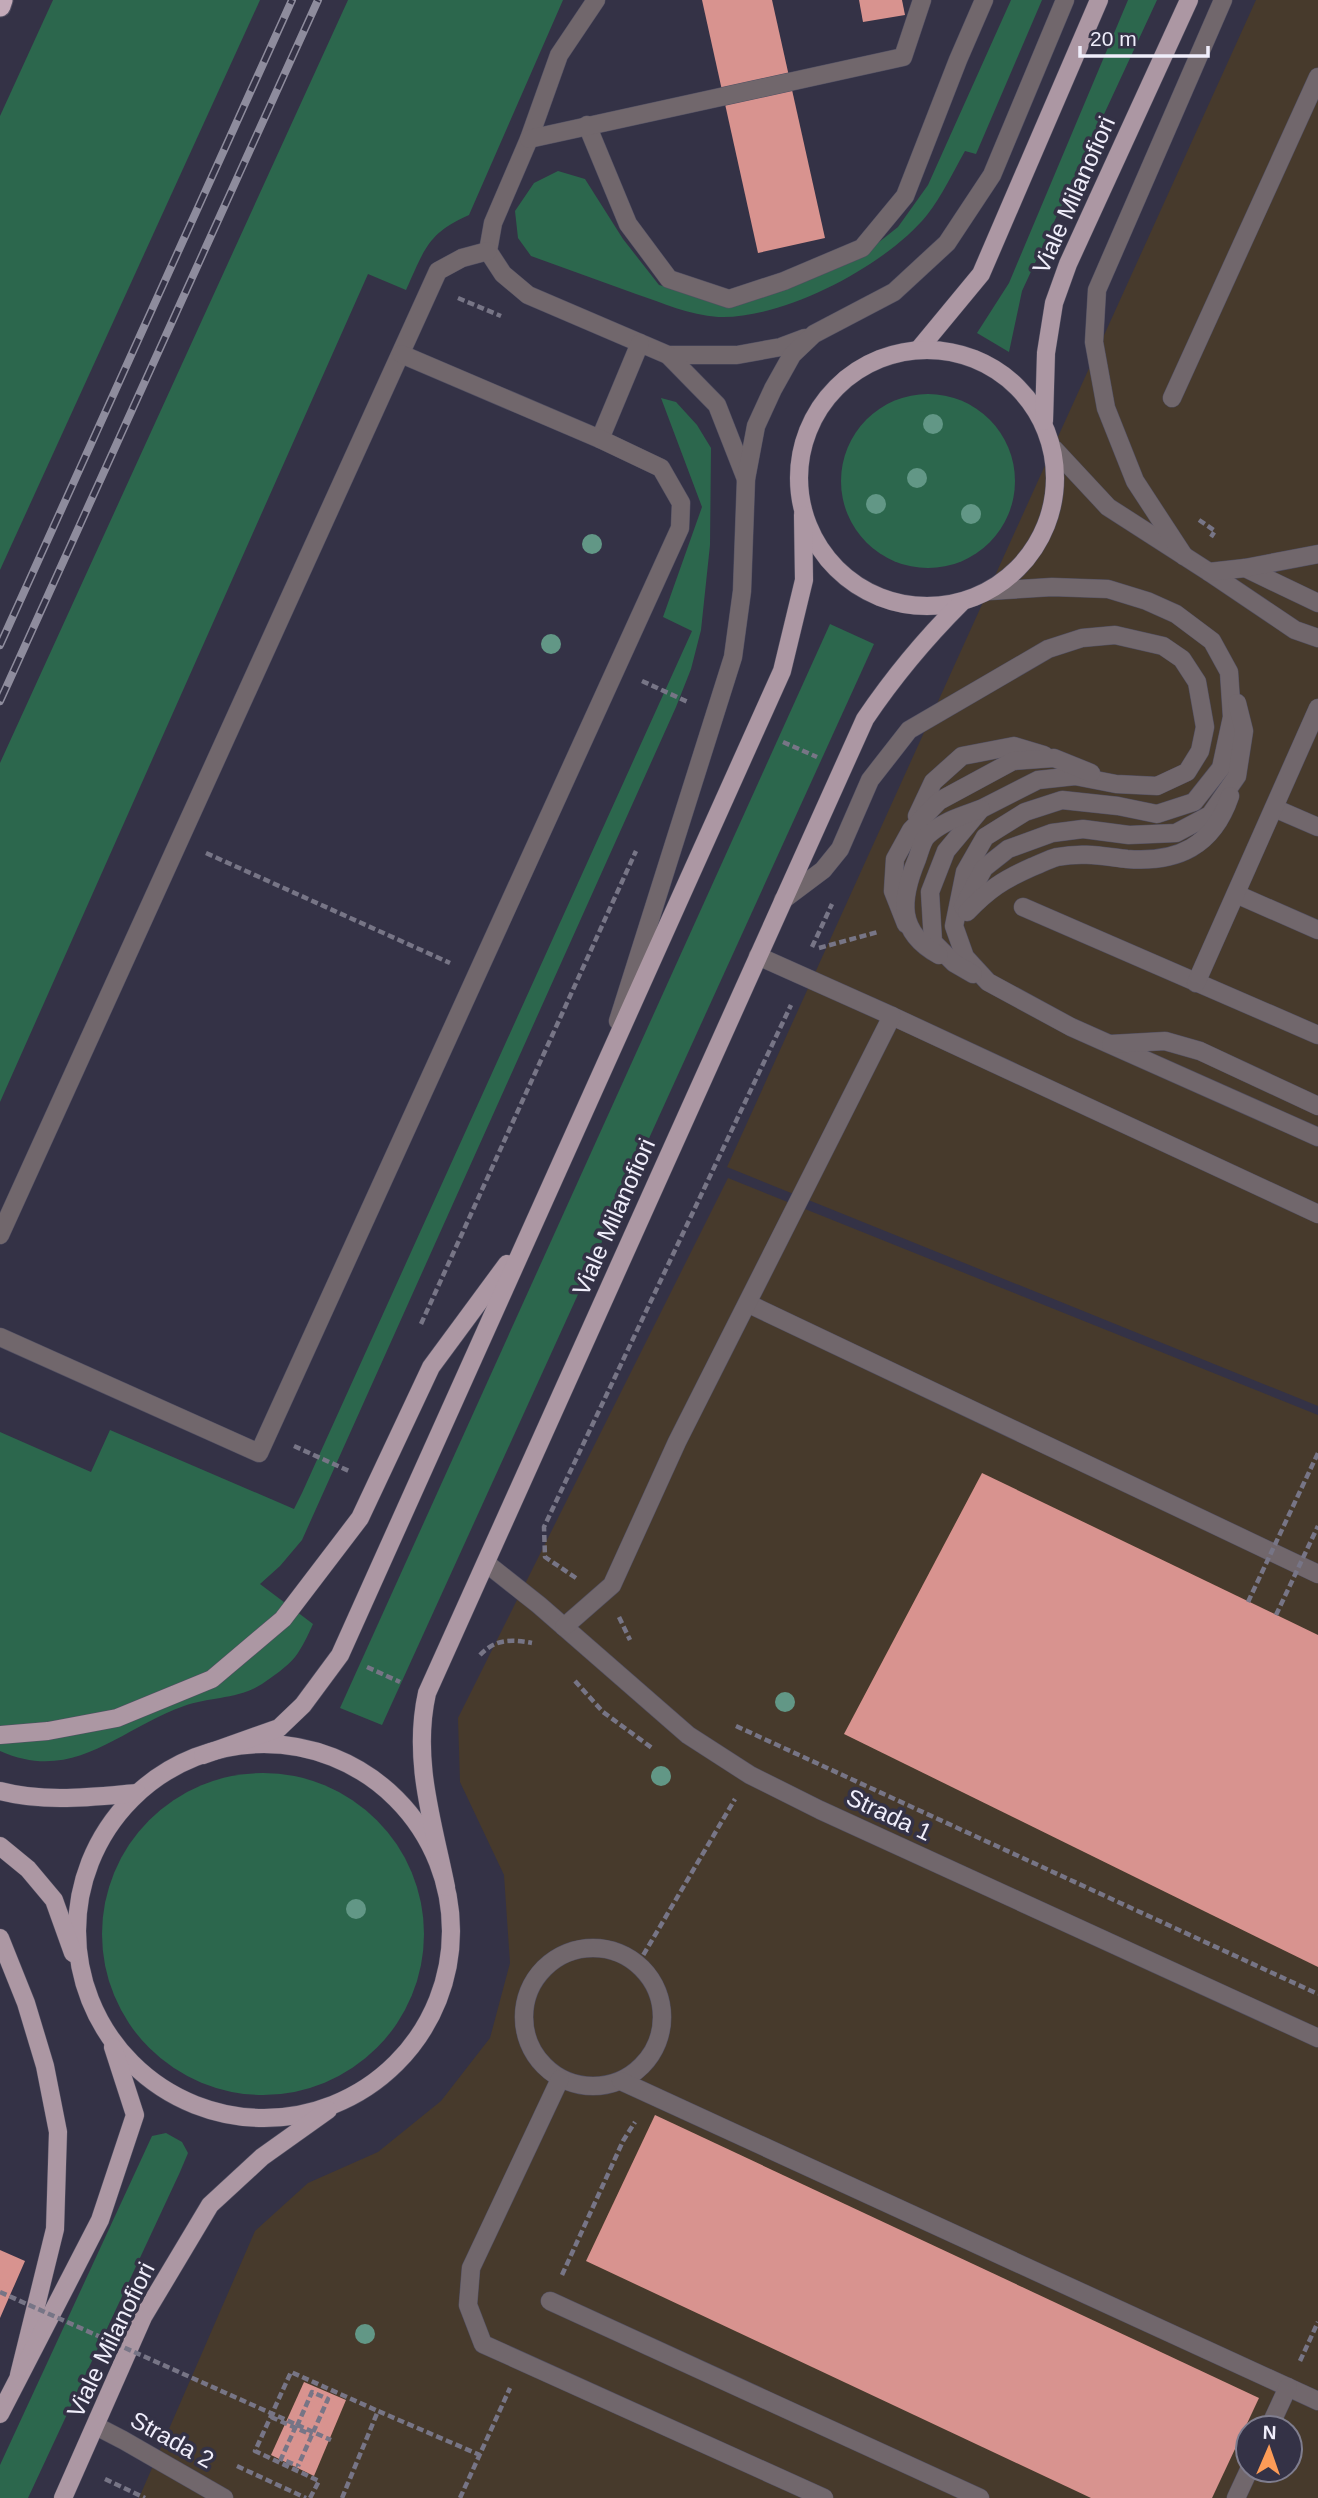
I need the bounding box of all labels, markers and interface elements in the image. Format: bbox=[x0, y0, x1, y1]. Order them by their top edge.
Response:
scale bar bbox=[1080, 14, 1208, 58]
text: 20 m bbox=[1090, 27, 1137, 50]
street label: Viale Milanofiori bbox=[1027, 112, 1120, 277]
street label: Viale Milanofiori bbox=[567, 1134, 660, 1299]
street label: Strada 1 bbox=[842, 1783, 936, 1846]
street label: Viale Milanofiori bbox=[61, 2258, 160, 2422]
street label: Strada 2 bbox=[126, 2406, 218, 2473]
north arrow bbox=[1234, 2414, 1304, 2484]
text: N bbox=[1262, 2422, 1277, 2443]

